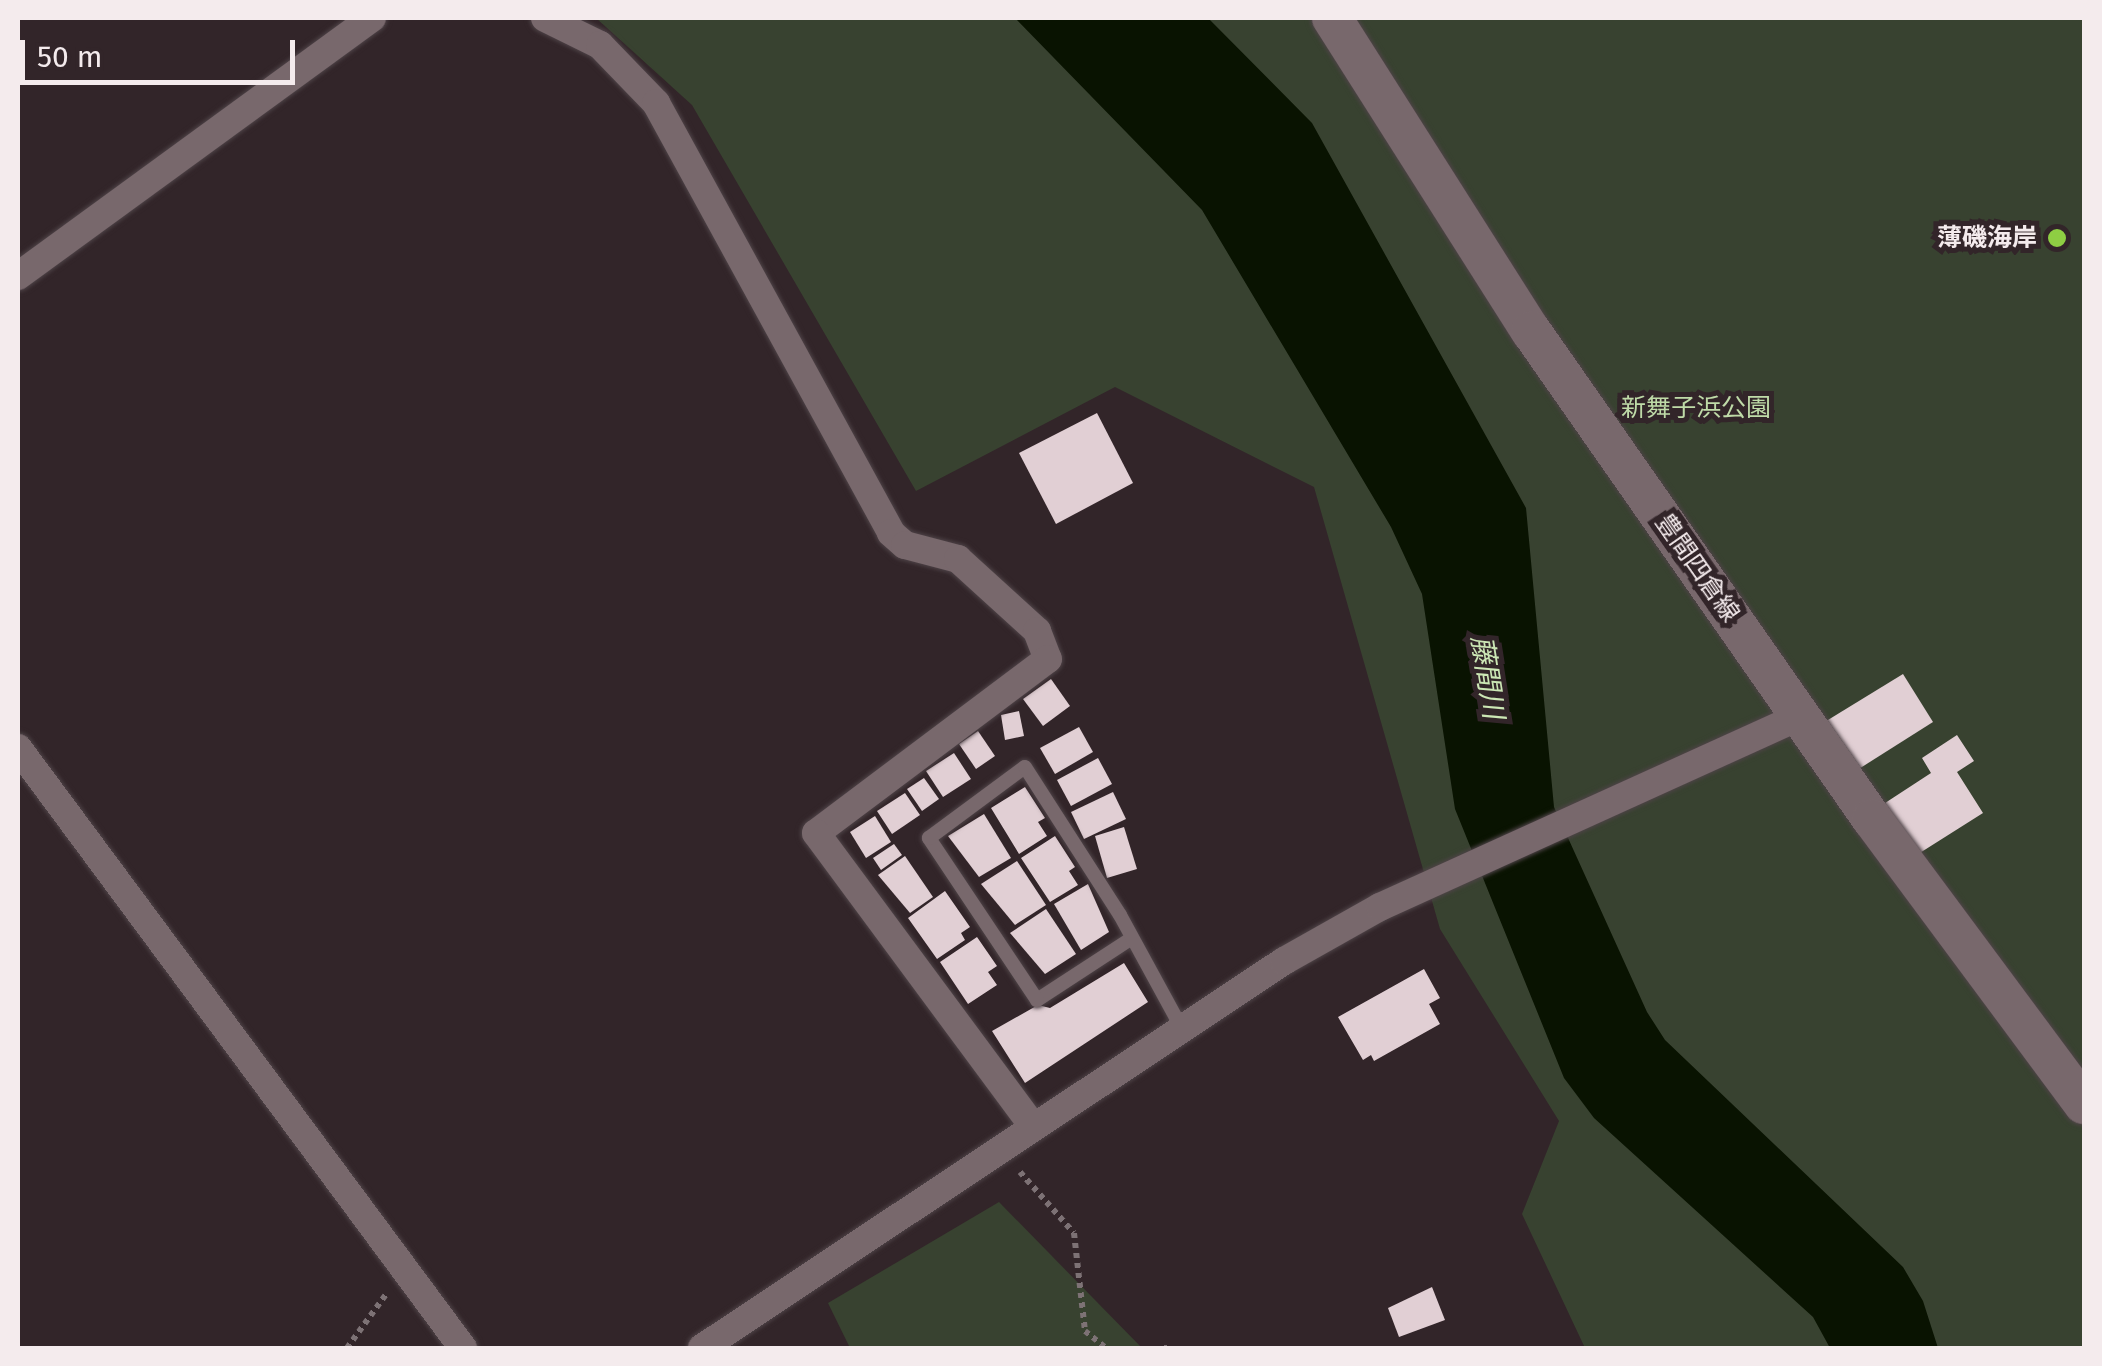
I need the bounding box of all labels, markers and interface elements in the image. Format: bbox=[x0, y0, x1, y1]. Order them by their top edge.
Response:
scale bar bbox=[25, 20, 300, 82]
text: 50 m bbox=[37, 39, 102, 75]
place label: 薄磯海岸 bbox=[1937, 223, 2037, 253]
marker: 薄磯海岸 bbox=[2046, 227, 2068, 249]
park label: 新舞子浜公園 bbox=[1621, 393, 1771, 423]
street label: 豊間四倉線 bbox=[1649, 508, 1745, 628]
water label: 藤間川 bbox=[1464, 633, 1510, 721]

